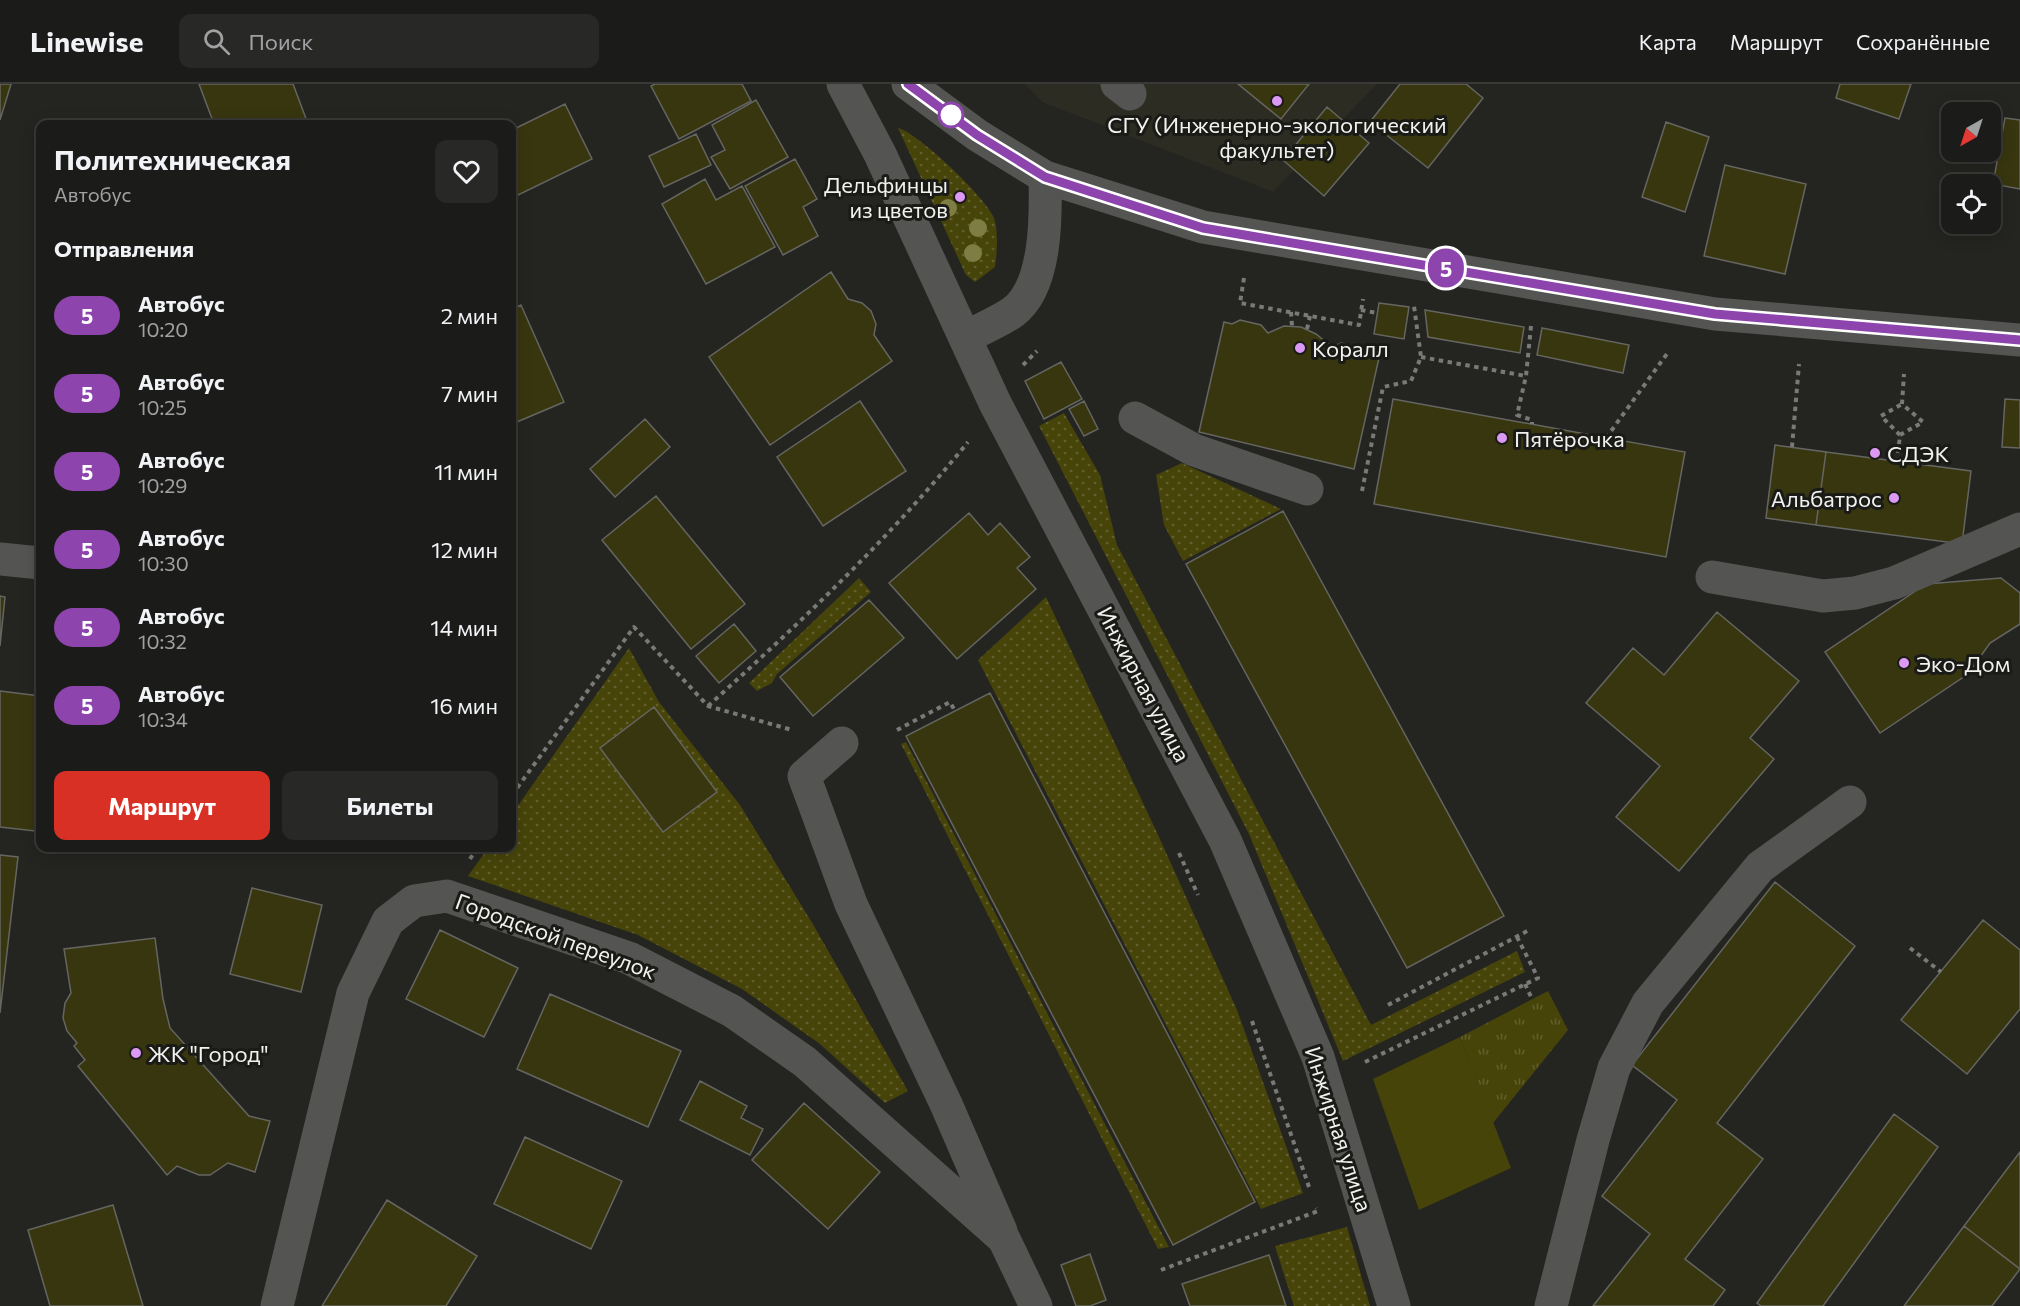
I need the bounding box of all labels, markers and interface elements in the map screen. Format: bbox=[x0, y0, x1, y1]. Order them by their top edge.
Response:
search box bbox=[179, 14, 599, 68]
text: Linewise bbox=[30, 24, 143, 58]
icon: search bbox=[200, 25, 233, 58]
text: Поиск bbox=[248, 28, 313, 55]
text: Карта bbox=[1639, 29, 1697, 54]
text: Маршрут bbox=[1730, 29, 1823, 54]
text: Сохранённые bbox=[1856, 29, 1990, 54]
marker: СГУ (Инженерно-экологический факультет) bbox=[1270, 94, 1284, 108]
unlabelled marker bbox=[938, 102, 964, 128]
north arrow bbox=[1941, 102, 2001, 162]
map controls bbox=[1941, 102, 2001, 234]
place label: СГУ (Инженерно-экологический факультет) bbox=[1107, 111, 1447, 163]
button: heart bbox=[435, 140, 498, 203]
text: Политехническая bbox=[54, 142, 291, 176]
place label: Дельфинцы из цветов bbox=[824, 171, 948, 223]
button: locate bbox=[1941, 174, 2001, 234]
text: Автобус bbox=[54, 182, 131, 206]
marker: Дельфинцы из цветов bbox=[953, 190, 967, 204]
text: Отправления bbox=[54, 235, 194, 262]
line badge: 5 bbox=[1426, 248, 1466, 288]
text: 5 bbox=[1440, 256, 1452, 281]
text: Автобус bbox=[138, 290, 225, 317]
text: 2 мин bbox=[441, 302, 498, 329]
text: 5 bbox=[81, 303, 93, 328]
text: 10:20 bbox=[138, 317, 188, 341]
place label: Коралл bbox=[1312, 335, 1389, 362]
marker: Коралл bbox=[1293, 341, 1307, 355]
text: Автобус bbox=[138, 368, 225, 395]
text: 7 мин bbox=[441, 380, 498, 407]
text: 5 bbox=[81, 381, 93, 406]
text: 10:25 bbox=[138, 395, 187, 419]
place label: Пятёрочка bbox=[1514, 425, 1625, 452]
marker: Пятёрочка bbox=[1495, 431, 1509, 445]
place label: СДЭК bbox=[1887, 440, 1949, 467]
text: Автобус bbox=[138, 446, 225, 473]
marker: СДЭК bbox=[1868, 446, 1882, 460]
text: 11 мин bbox=[434, 458, 498, 485]
text: 5 bbox=[81, 459, 93, 484]
text: 10:29 bbox=[138, 473, 188, 497]
place label: Альбатрос bbox=[1771, 485, 1882, 512]
marker: Альбатрос bbox=[1887, 491, 1901, 505]
text: Автобус bbox=[138, 524, 225, 551]
text: 12 мин bbox=[431, 536, 498, 563]
text: 5 bbox=[81, 537, 93, 562]
text: 10:30 bbox=[138, 551, 189, 575]
text: Автобус bbox=[138, 602, 225, 629]
street label: Инжирная улица bbox=[1092, 602, 1196, 766]
text: 14 мин bbox=[430, 614, 498, 641]
text: 5 bbox=[81, 615, 93, 640]
text: 10:32 bbox=[138, 629, 187, 653]
place label: Эко-Дом bbox=[1916, 650, 2010, 677]
marker: Эко-Дом bbox=[1897, 656, 1911, 670]
text: Автобус bbox=[138, 680, 225, 707]
text: 16 мин bbox=[430, 692, 498, 719]
text: 5 bbox=[81, 693, 93, 718]
text: 10:34 bbox=[138, 707, 188, 731]
button: Маршрут bbox=[54, 771, 270, 840]
button: Билеты bbox=[282, 771, 498, 840]
street label: Городской переулок bbox=[452, 887, 660, 985]
place label: ЖК "Город" bbox=[148, 1040, 269, 1067]
street label: Инжирная улица bbox=[1300, 1043, 1378, 1215]
marker: ЖК "Город" bbox=[129, 1046, 143, 1060]

